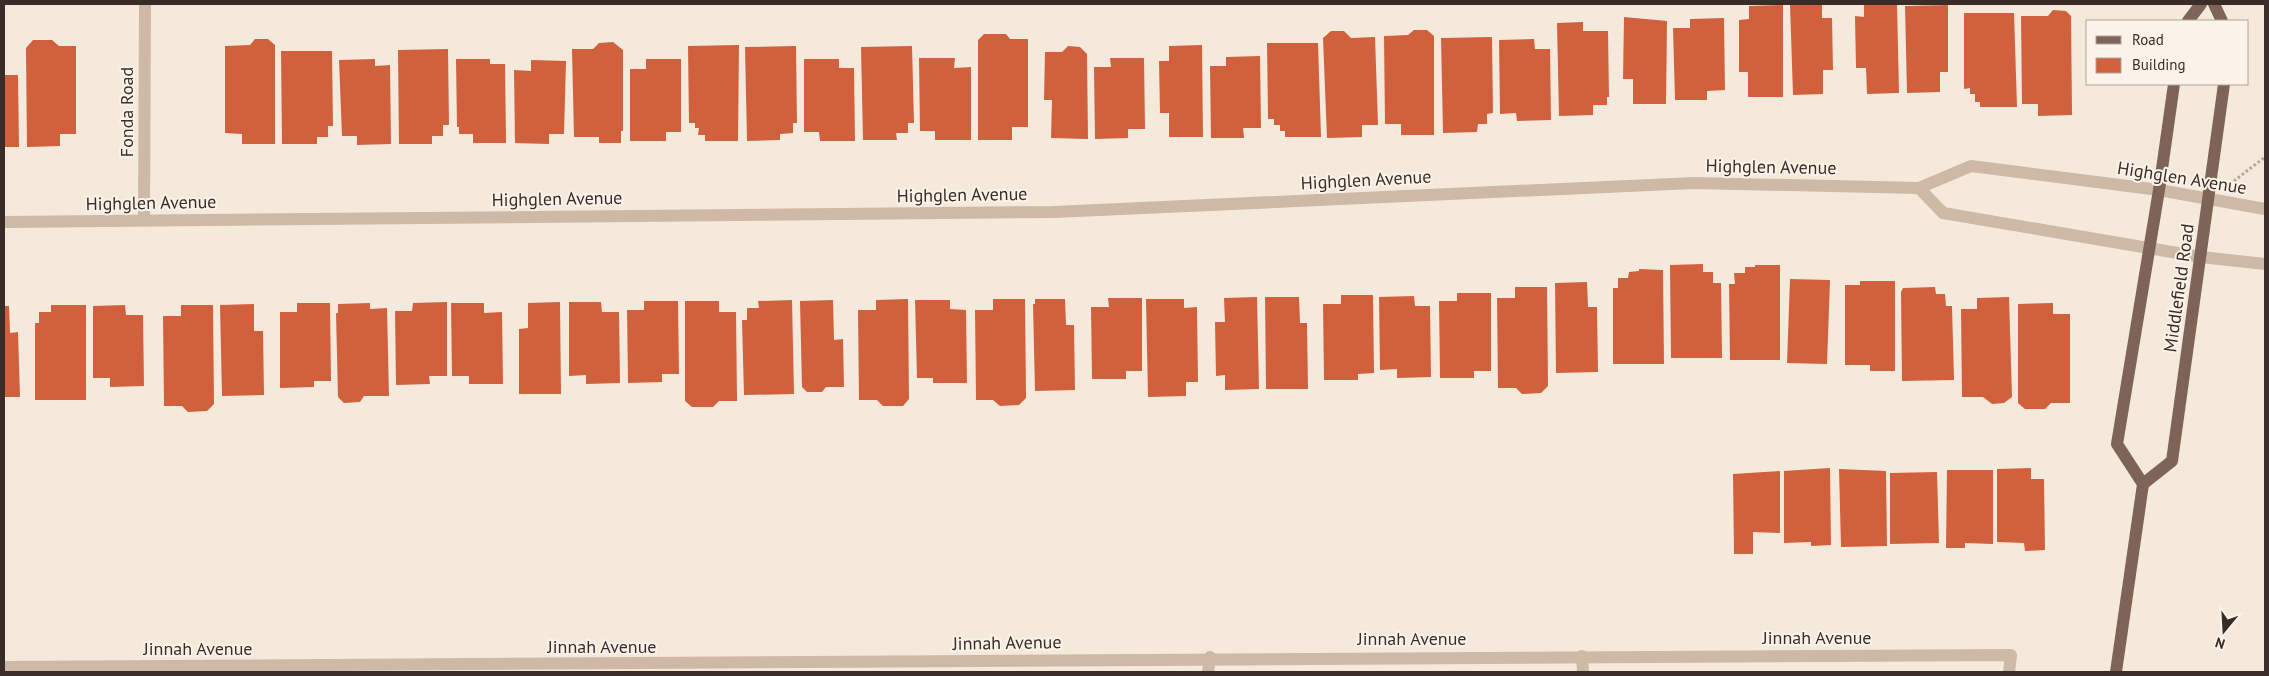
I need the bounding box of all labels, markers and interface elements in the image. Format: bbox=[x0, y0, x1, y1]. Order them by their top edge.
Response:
legend bbox=[2086, 20, 2249, 85]
text: Road bbox=[2132, 30, 2164, 49]
text: Building bbox=[2132, 55, 2186, 74]
street label: Fonda Road bbox=[115, 67, 138, 157]
street label: Highglen Avenue bbox=[1705, 154, 1837, 179]
street label: Highglen Avenue bbox=[2116, 156, 2248, 199]
street label: Highglen Avenue bbox=[1300, 165, 1432, 194]
street label: Highglen Avenue bbox=[896, 182, 1028, 207]
street label: Highglen Avenue bbox=[491, 186, 623, 211]
street label: Highglen Avenue bbox=[85, 190, 217, 215]
street label: Middlefield Road bbox=[2158, 222, 2199, 354]
north arrow bbox=[2199, 606, 2249, 656]
street label: Jinnah Avenue bbox=[1762, 626, 1871, 649]
street label: Jinnah Avenue bbox=[1357, 627, 1466, 650]
street label: Jinnah Avenue bbox=[951, 630, 1062, 655]
text: N bbox=[2213, 633, 2227, 653]
street label: Jinnah Avenue bbox=[547, 635, 656, 658]
street label: Jinnah Avenue bbox=[143, 637, 252, 660]

